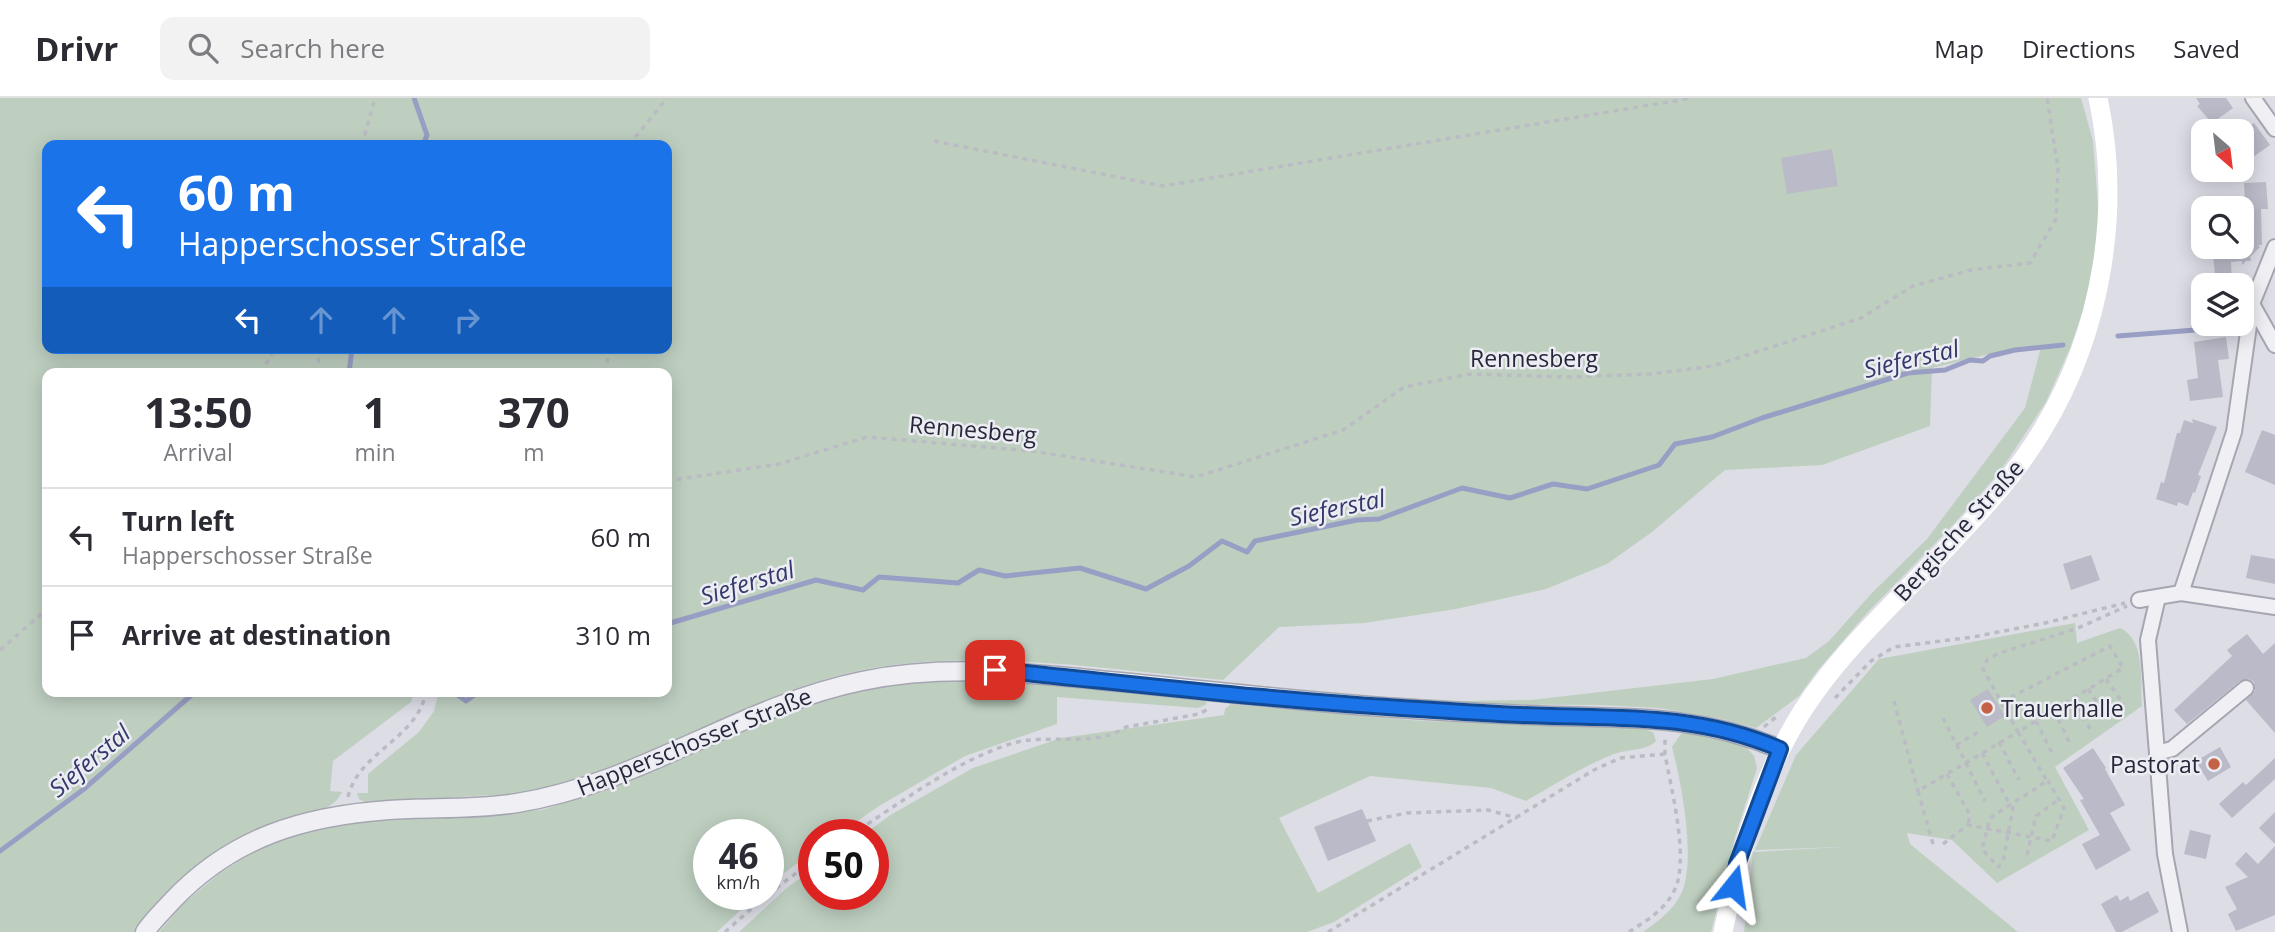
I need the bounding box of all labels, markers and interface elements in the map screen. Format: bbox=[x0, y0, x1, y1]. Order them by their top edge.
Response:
search box bbox=[160, 17, 650, 80]
text: Drivr bbox=[35, 26, 118, 71]
icon: search bbox=[184, 29, 222, 67]
text: Search here bbox=[240, 30, 385, 66]
text: Map bbox=[1934, 32, 1984, 65]
text: Directions bbox=[2022, 32, 2135, 65]
text: Saved bbox=[2173, 32, 2240, 65]
north arrow bbox=[2191, 119, 2254, 182]
map controls bbox=[2191, 119, 2254, 336]
text: 60 m bbox=[178, 159, 295, 225]
icon: left bbox=[63, 168, 154, 259]
button: search bbox=[2191, 196, 2254, 259]
text: Happerschosser Straße bbox=[178, 222, 527, 265]
button: layers bbox=[2191, 273, 2254, 336]
icon: left bbox=[229, 301, 267, 339]
icon: ahead bbox=[302, 301, 340, 339]
icon: ahead bbox=[375, 301, 413, 339]
icon: right bbox=[448, 301, 486, 339]
water label: Sieferstal bbox=[1860, 331, 1963, 385]
street label: Rennesberg bbox=[1470, 342, 1599, 374]
text: 13:50 bbox=[144, 383, 252, 440]
text: 1 bbox=[363, 383, 387, 440]
text: 370 bbox=[498, 383, 570, 440]
street label: Rennesberg bbox=[908, 407, 1039, 451]
text: Arrival bbox=[164, 436, 233, 468]
text: min bbox=[354, 436, 396, 468]
text: m bbox=[523, 436, 544, 468]
street label: Bergische Straße bbox=[1886, 452, 2030, 608]
water label: Sieferstal bbox=[1286, 481, 1389, 533]
text: Turn left bbox=[122, 503, 234, 539]
icon: left bbox=[63, 518, 101, 556]
text: 60 m bbox=[590, 519, 651, 555]
text: Happerschosser Straße bbox=[122, 539, 373, 571]
water label: Sieferstal bbox=[696, 552, 799, 612]
icon: arrive bbox=[63, 616, 101, 654]
text: Arrive at destination bbox=[122, 617, 391, 653]
text: 310 m bbox=[576, 617, 651, 653]
pin bbox=[965, 640, 1025, 700]
icon: arrive bbox=[976, 651, 1014, 689]
street label: Happerschosser Straße bbox=[572, 679, 816, 803]
place label: Trauerhalle bbox=[2001, 692, 2124, 724]
marker: Trauerhalle bbox=[1979, 700, 1995, 716]
water label: Sieferstal bbox=[41, 716, 137, 804]
place label: Pastorat bbox=[2110, 748, 2200, 780]
marker: Pastorat bbox=[2206, 756, 2222, 772]
speed limit sign: 50 bbox=[798, 819, 889, 910]
text: 46 bbox=[718, 832, 759, 879]
position arrow bbox=[1696, 849, 1770, 923]
text: km/h bbox=[717, 870, 760, 894]

